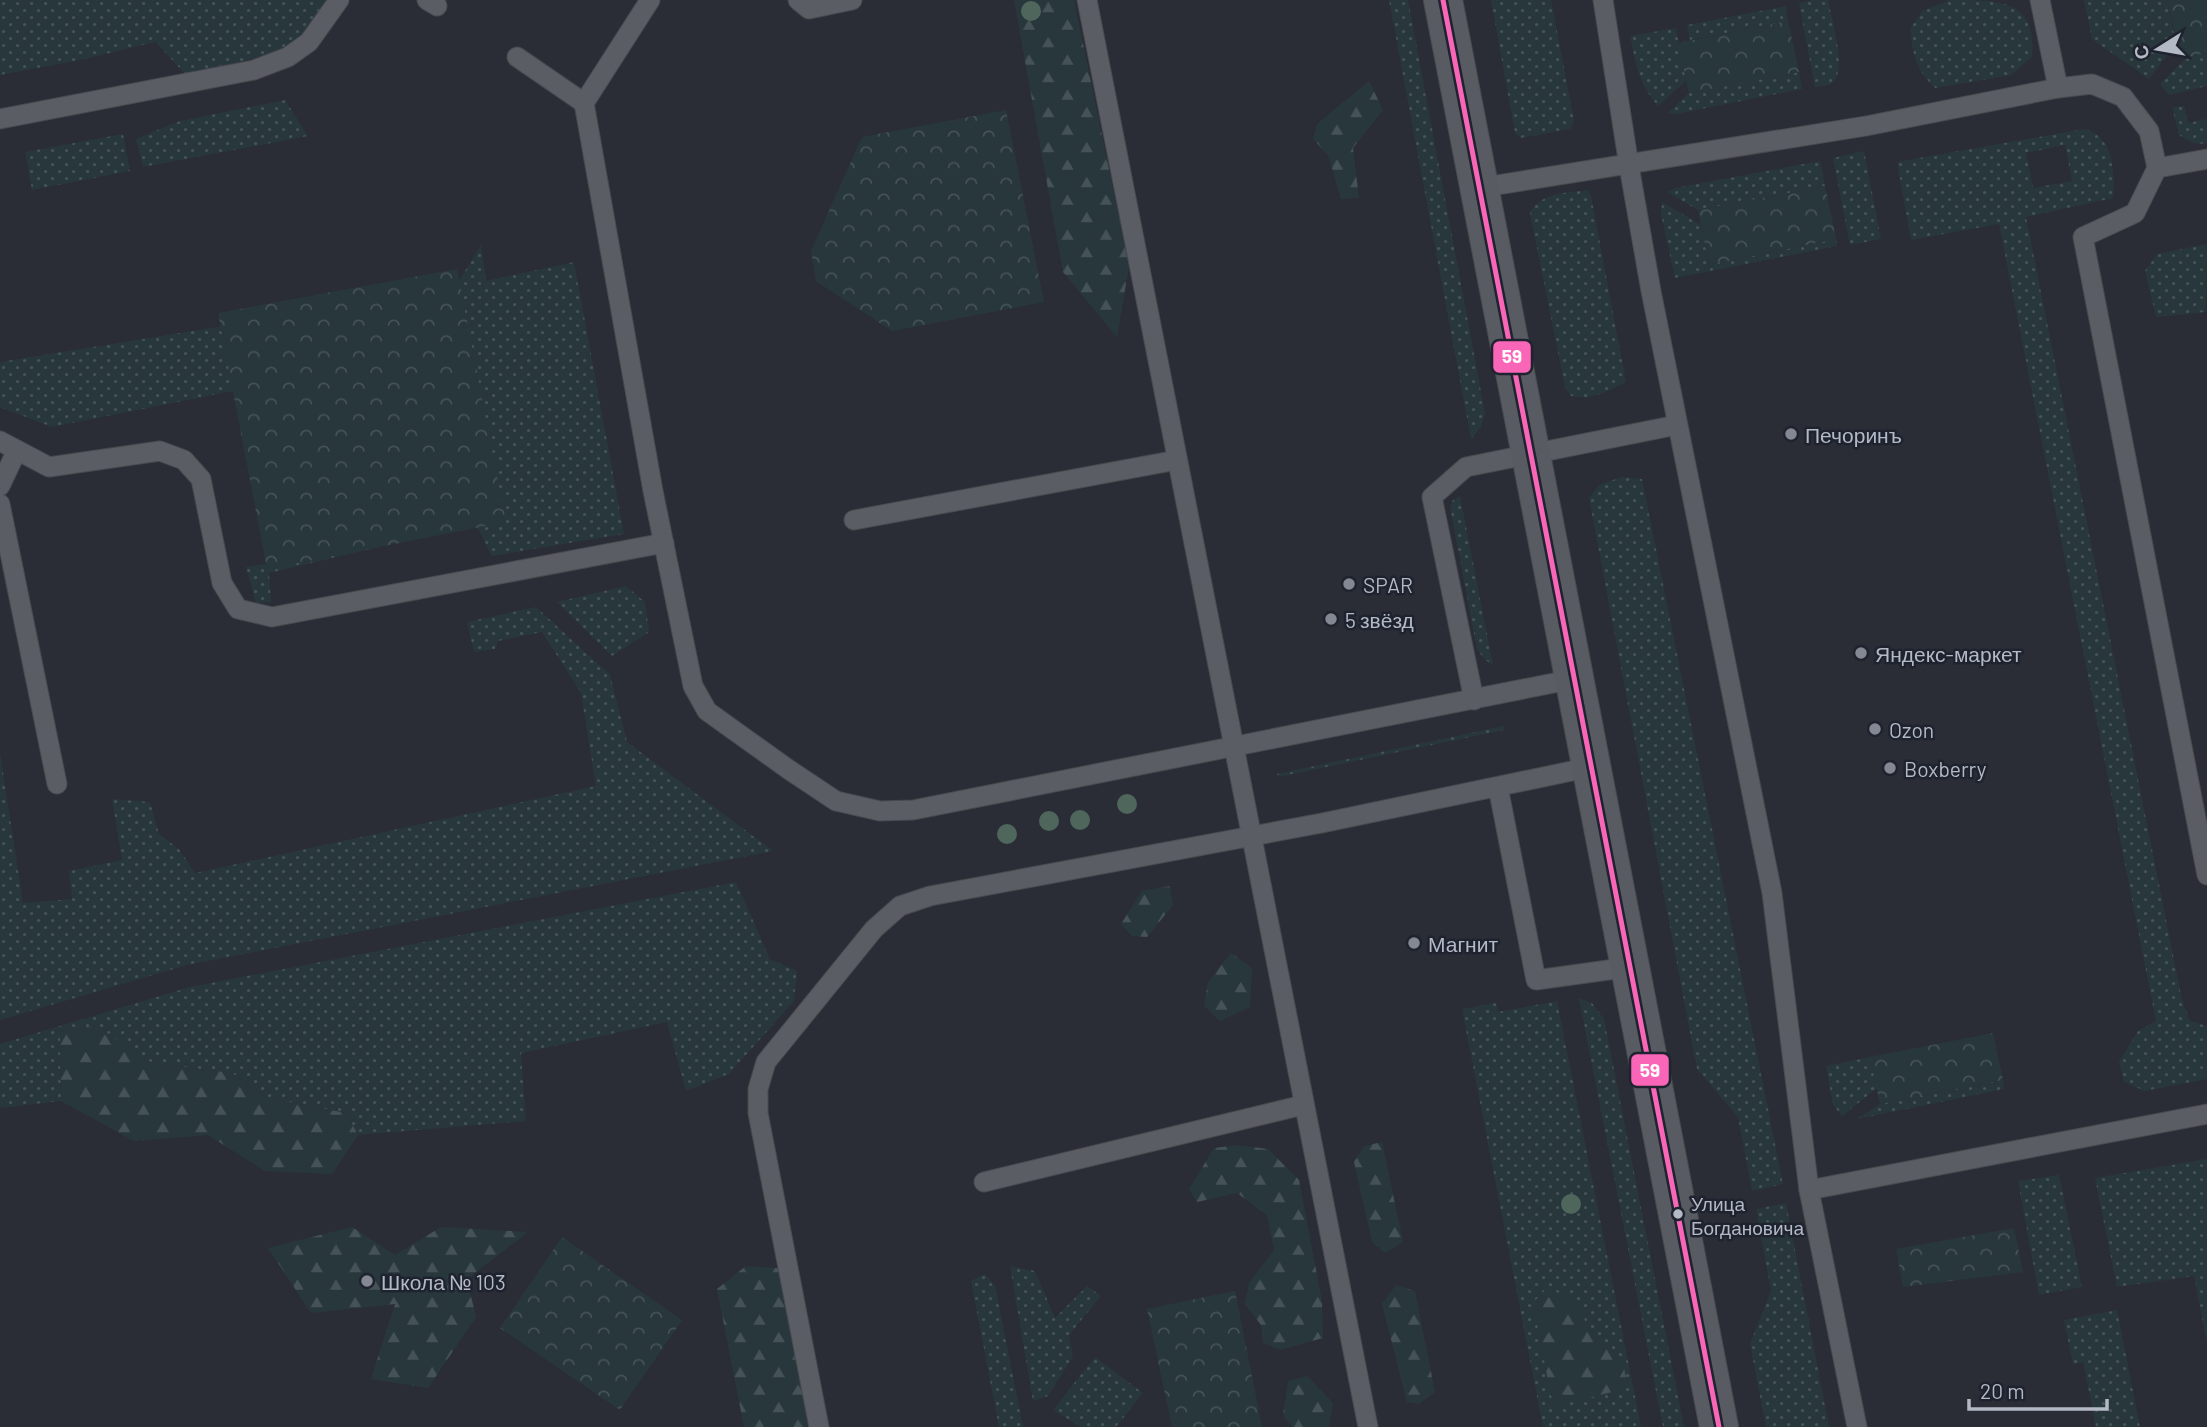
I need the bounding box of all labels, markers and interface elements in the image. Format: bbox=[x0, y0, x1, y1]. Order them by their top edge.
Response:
north arrow bbox=[2123, 14, 2193, 84]
text: С bbox=[2128, 43, 2153, 61]
line badge: 59 bbox=[1492, 340, 1532, 374]
text: 59 bbox=[1502, 344, 1522, 367]
place label: Печоринъ bbox=[1805, 422, 1902, 447]
marker: Печоринъ bbox=[1783, 426, 1799, 442]
place label: SPAR bbox=[1363, 572, 1413, 597]
marker: SPAR bbox=[1341, 576, 1357, 592]
place label: 5 звёзд bbox=[1345, 607, 1414, 632]
marker: 5 звёзд bbox=[1323, 611, 1339, 627]
place label: Яндекс-маркет bbox=[1875, 641, 2022, 666]
marker: Яндекс-маркет bbox=[1853, 645, 1869, 661]
place label: Ozon bbox=[1889, 717, 1934, 742]
marker: Ozon bbox=[1867, 721, 1883, 737]
place label: Boxberry bbox=[1904, 756, 1987, 781]
marker: Boxberry bbox=[1882, 760, 1898, 776]
place label: Магнит bbox=[1428, 931, 1498, 956]
marker: Магнит bbox=[1406, 935, 1422, 951]
line badge: 59 bbox=[1630, 1053, 1670, 1087]
text: 59 bbox=[1640, 1058, 1660, 1081]
place label: Улица Богдановича bbox=[1691, 1192, 1804, 1239]
marker: Улица Богдановича bbox=[1671, 1207, 1685, 1221]
place label: Школа № 103 bbox=[381, 1269, 506, 1294]
marker: Школа № 103 bbox=[359, 1273, 375, 1289]
scale bar bbox=[1969, 1368, 2107, 1412]
text: 20 m bbox=[1980, 1378, 2025, 1403]

